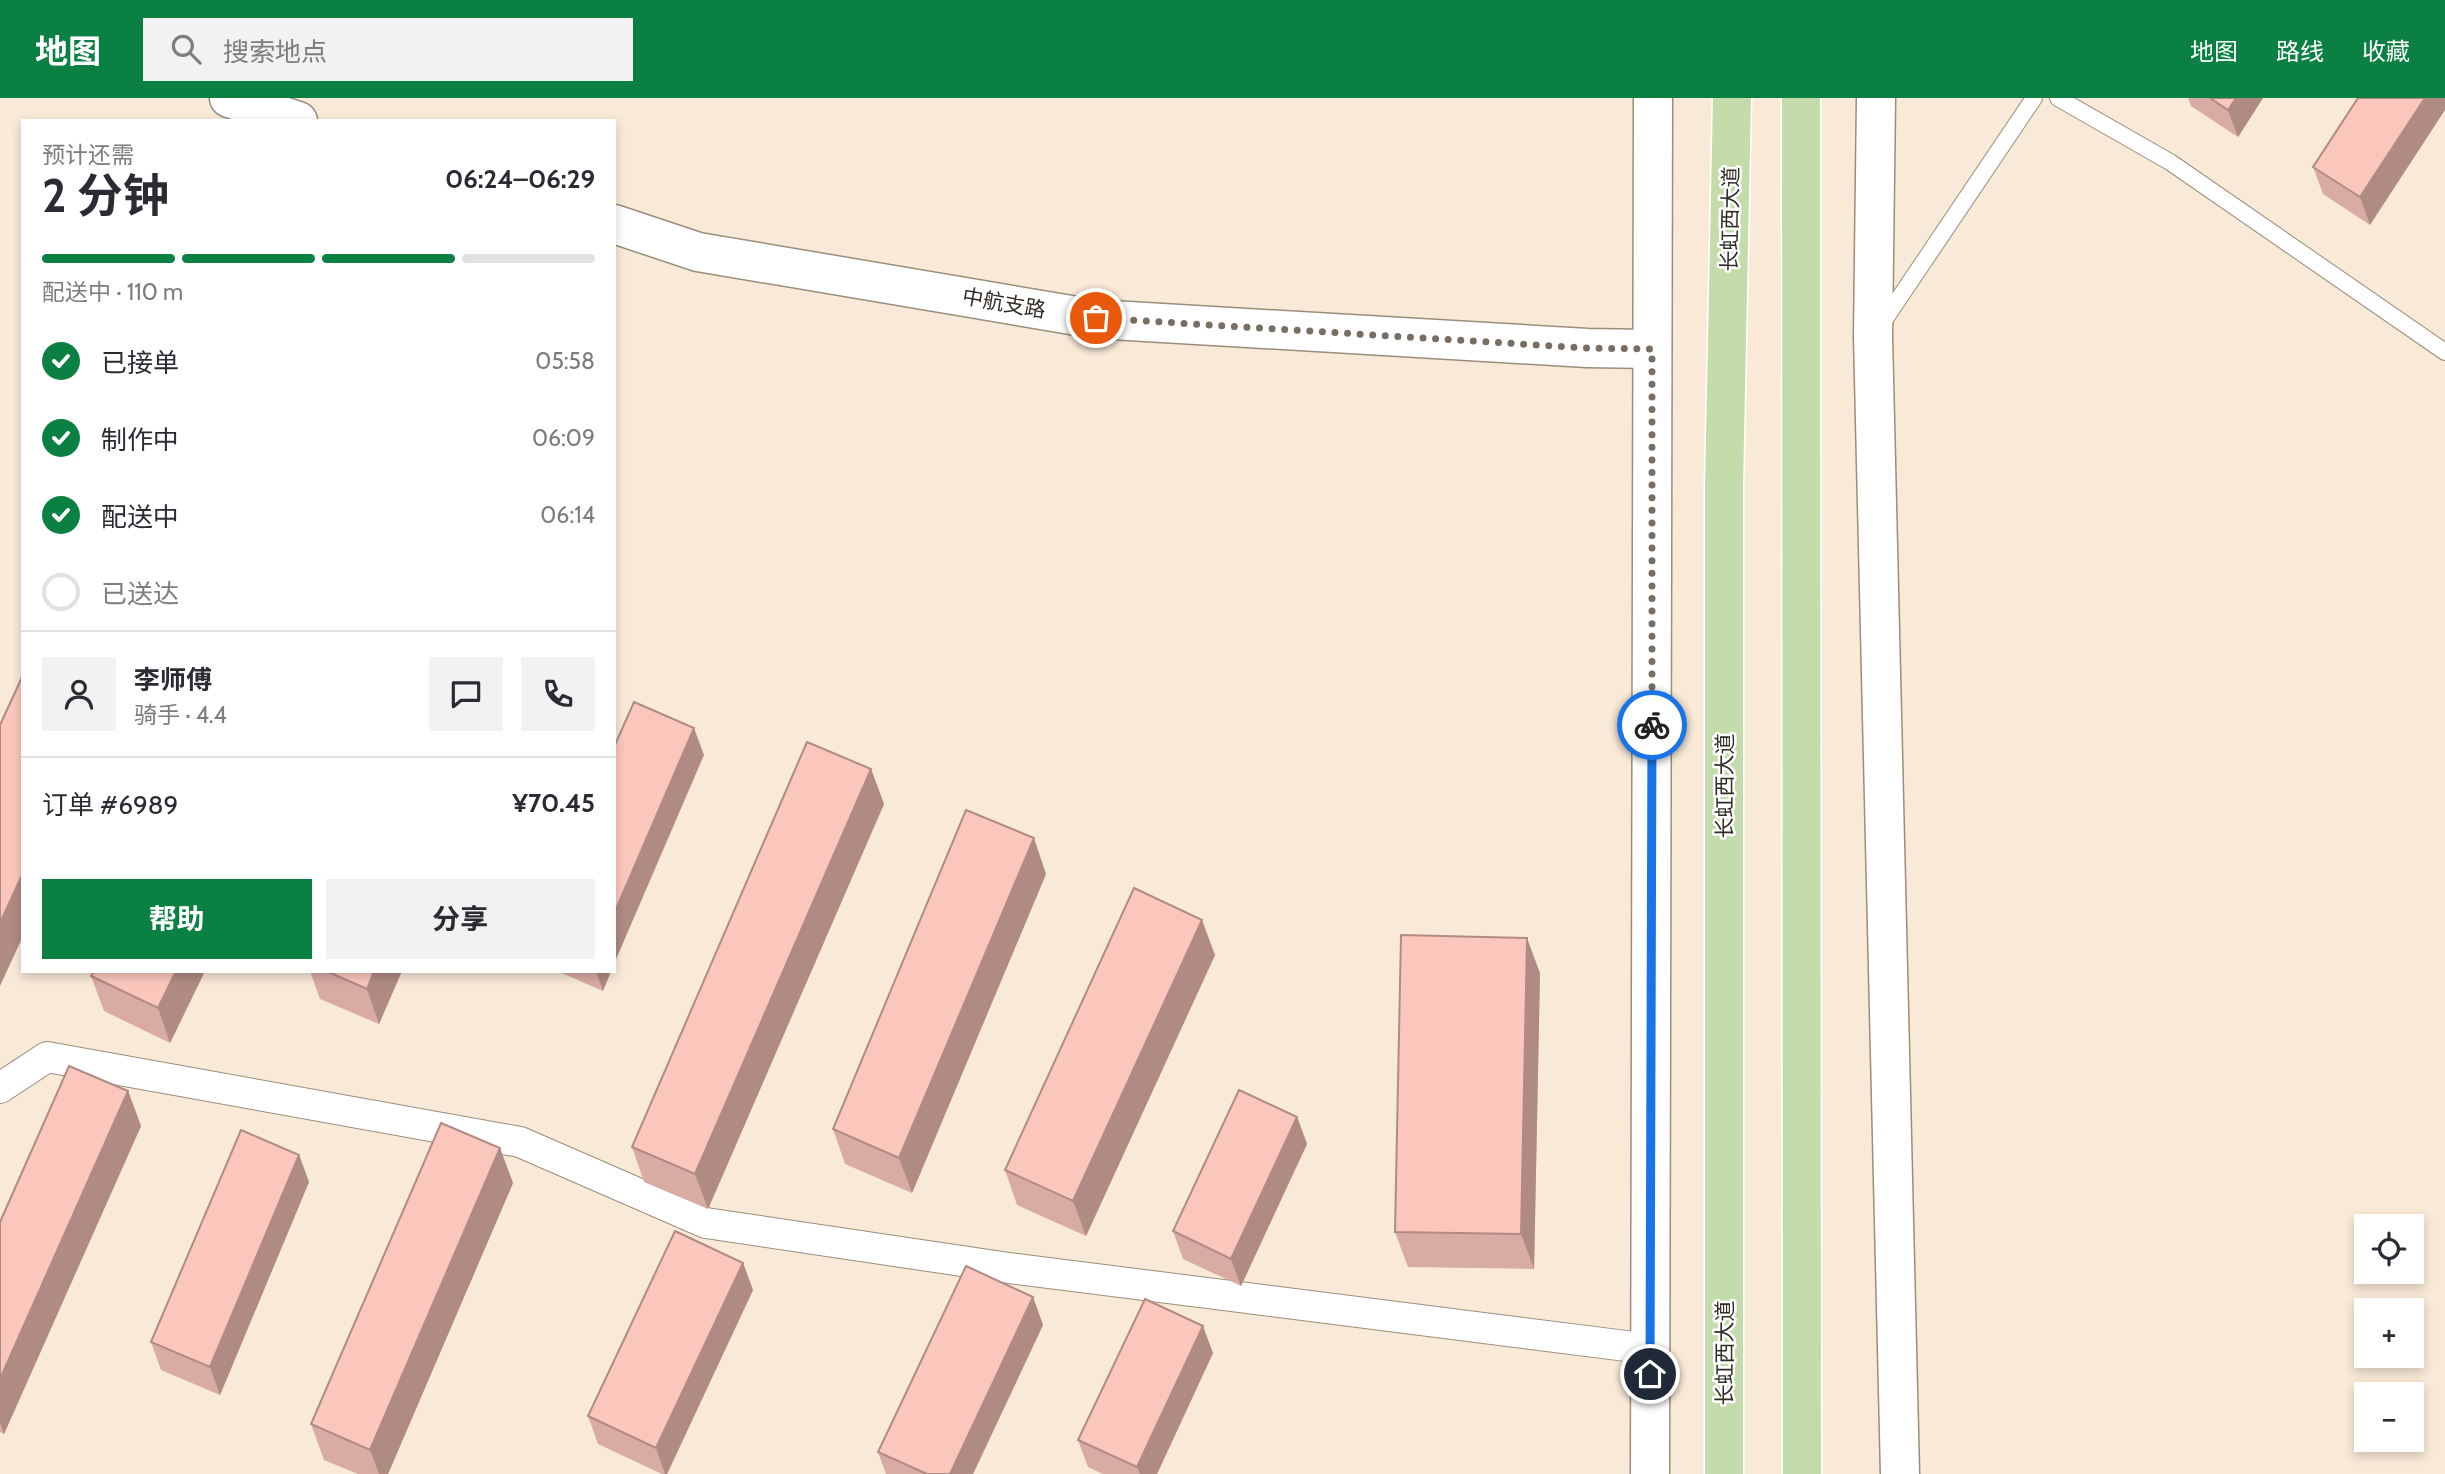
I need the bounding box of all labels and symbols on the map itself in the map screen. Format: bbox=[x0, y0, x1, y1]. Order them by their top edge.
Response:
street label: 长虹西大道 bbox=[1717, 166, 1743, 272]
street label: 中航支路 bbox=[960, 283, 1048, 323]
pin bbox=[1066, 288, 1126, 348]
courier bbox=[1617, 690, 1687, 760]
street label: 长虹西大道 bbox=[1712, 734, 1737, 839]
street label: 长虹西大道 bbox=[1712, 1301, 1737, 1406]
pin bbox=[1620, 1344, 1680, 1404]

